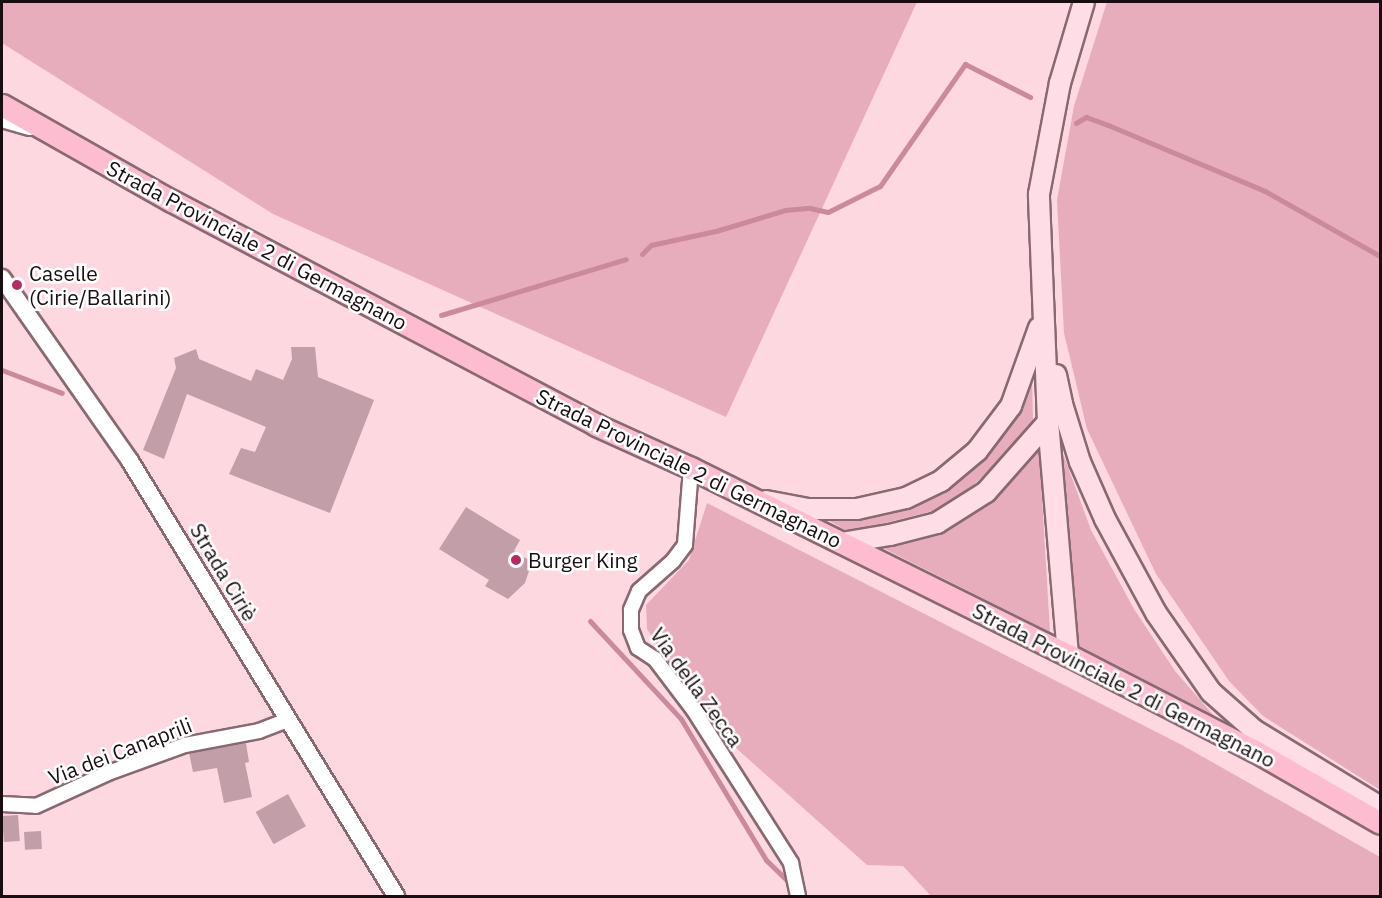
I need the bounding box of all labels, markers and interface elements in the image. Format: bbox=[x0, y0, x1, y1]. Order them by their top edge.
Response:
street label: Strada Provinciale 2 di Germagnano bbox=[103, 155, 411, 335]
place label: Caselle (Cirie/Ballarini) bbox=[29, 260, 171, 310]
marker: Caselle (Cirie/Ballarini) bbox=[10, 278, 24, 292]
street label: Strada Provinciale 2 di Germagnano bbox=[532, 383, 846, 553]
street label: Strada Ciriè bbox=[185, 519, 263, 625]
place label: Burger King bbox=[528, 547, 638, 573]
marker: Burger King bbox=[509, 553, 523, 567]
street label: Strada Provinciale 2 di Germagnano bbox=[968, 597, 1280, 773]
street label: Via della Zecca bbox=[645, 622, 749, 752]
street label: Via dei Canaprili bbox=[45, 712, 195, 790]

